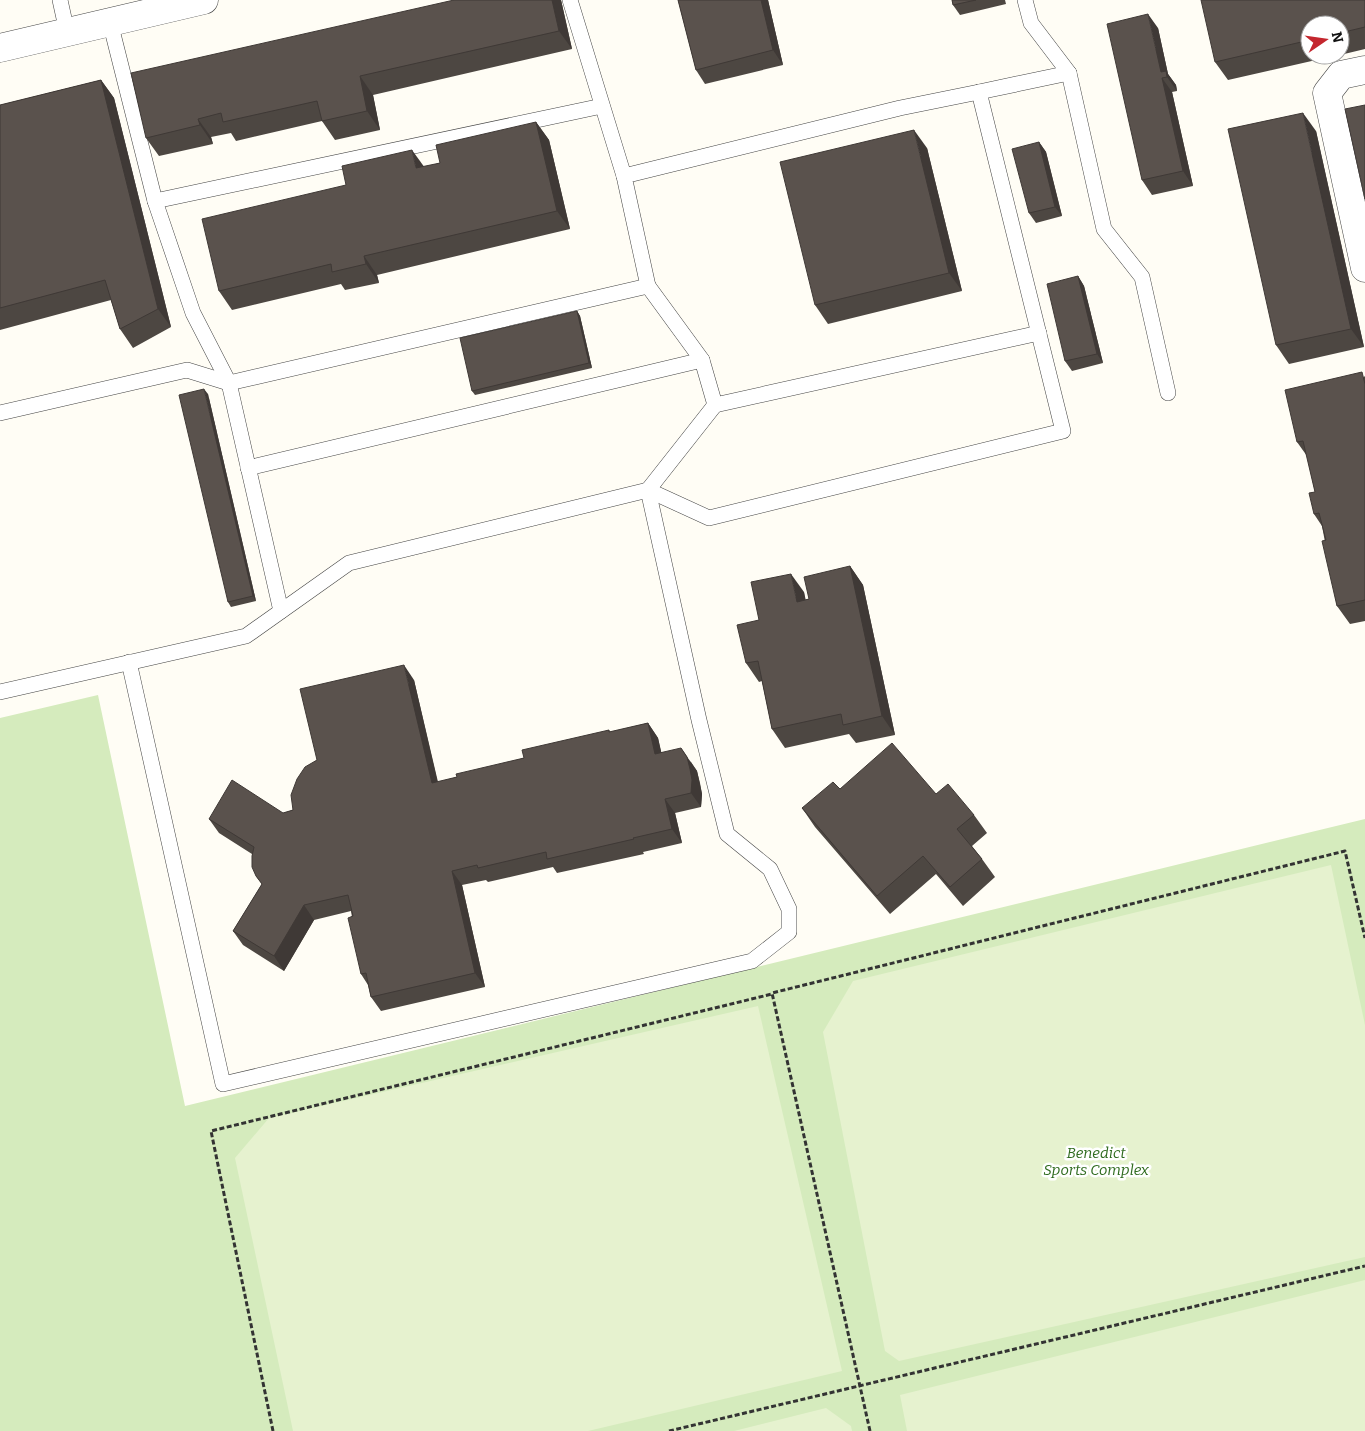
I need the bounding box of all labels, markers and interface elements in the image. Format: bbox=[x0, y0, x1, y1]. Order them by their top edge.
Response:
north arrow bbox=[1300, 15, 1350, 65]
text: N bbox=[1328, 30, 1347, 45]
park label: Benedict Sports Complex bbox=[1043, 1144, 1150, 1179]

